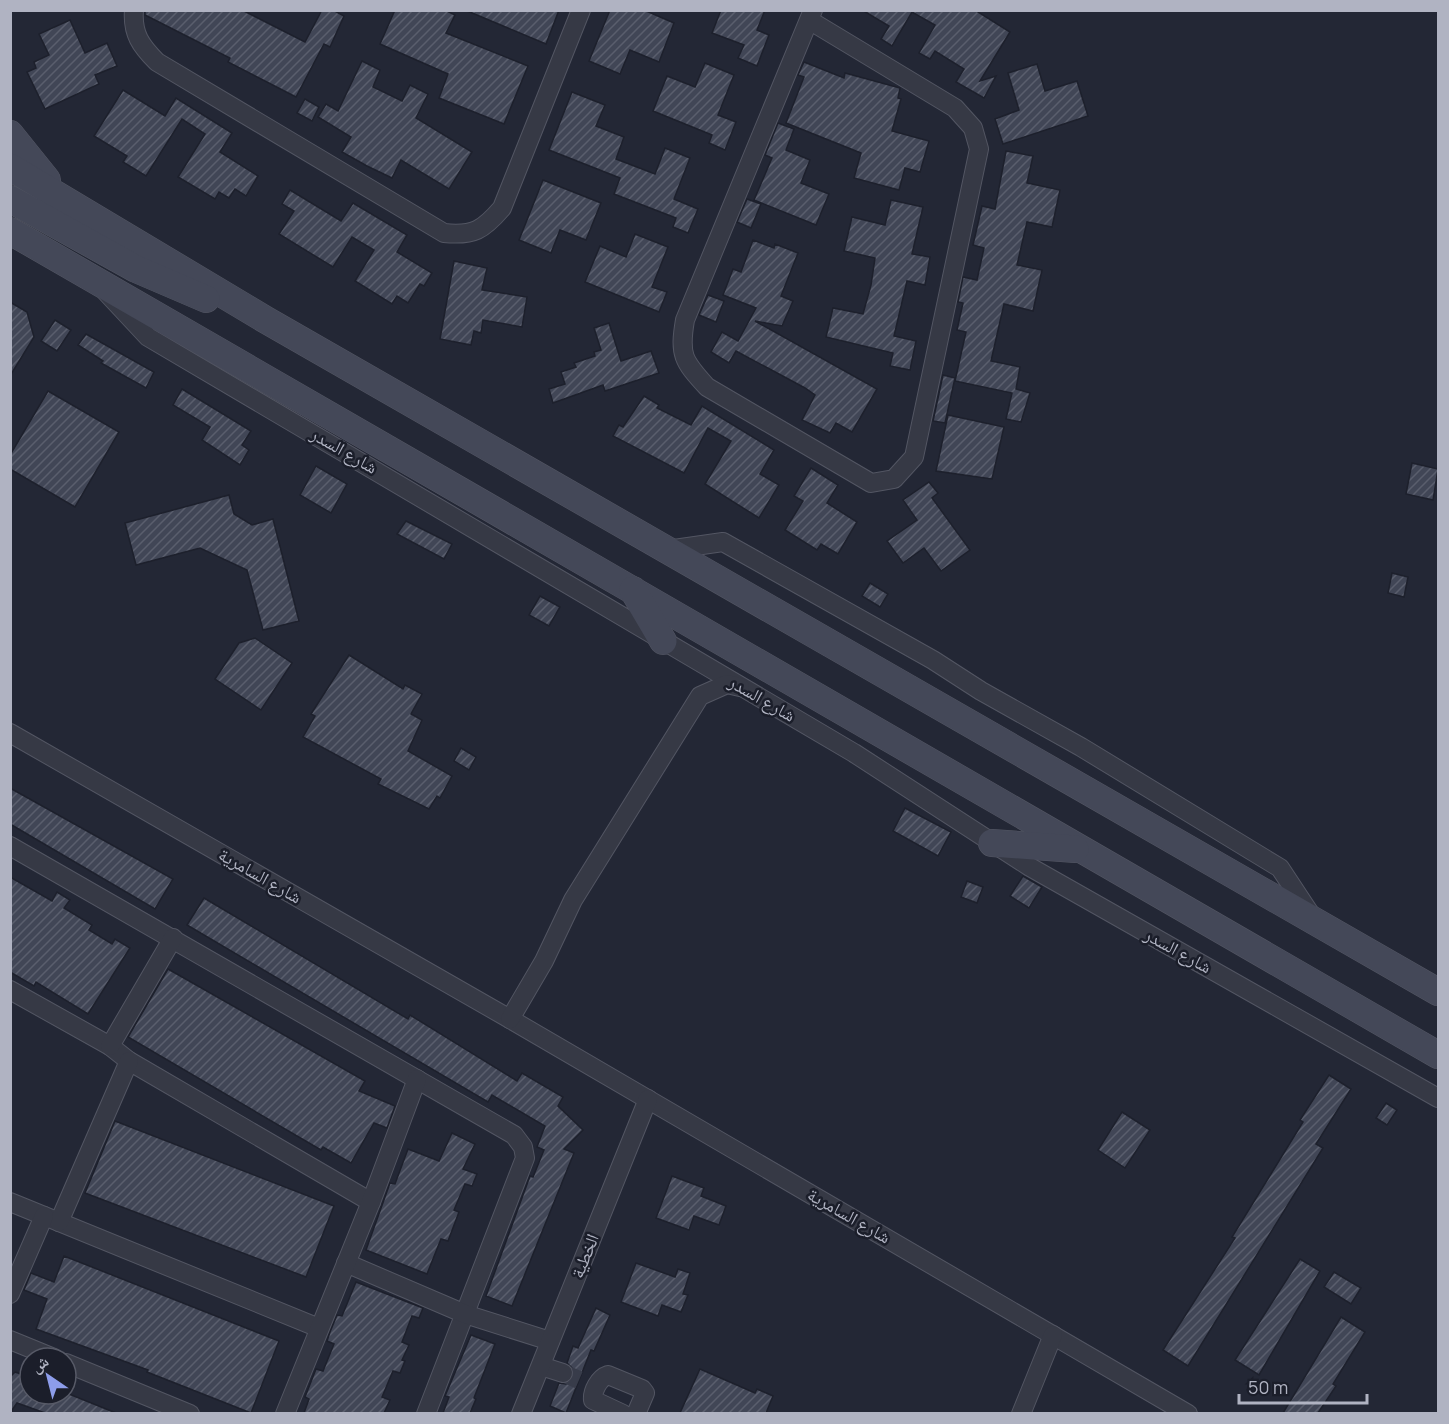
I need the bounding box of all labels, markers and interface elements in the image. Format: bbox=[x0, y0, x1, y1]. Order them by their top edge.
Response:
street label: شارع السدر bbox=[306, 421, 382, 479]
street label: شارع السدر bbox=[724, 669, 800, 727]
street label: شارع السامرية bbox=[215, 842, 306, 909]
street label: شارع السدر bbox=[1140, 921, 1216, 978]
street label: شارع السامرية bbox=[804, 1182, 895, 1249]
street label: الخطية bbox=[564, 1230, 604, 1281]
north arrow bbox=[18, 1346, 78, 1406]
text: ش bbox=[26, 1350, 53, 1378]
scale bar bbox=[1239, 1367, 1366, 1405]
text: 50 m bbox=[1248, 1375, 1288, 1399]

